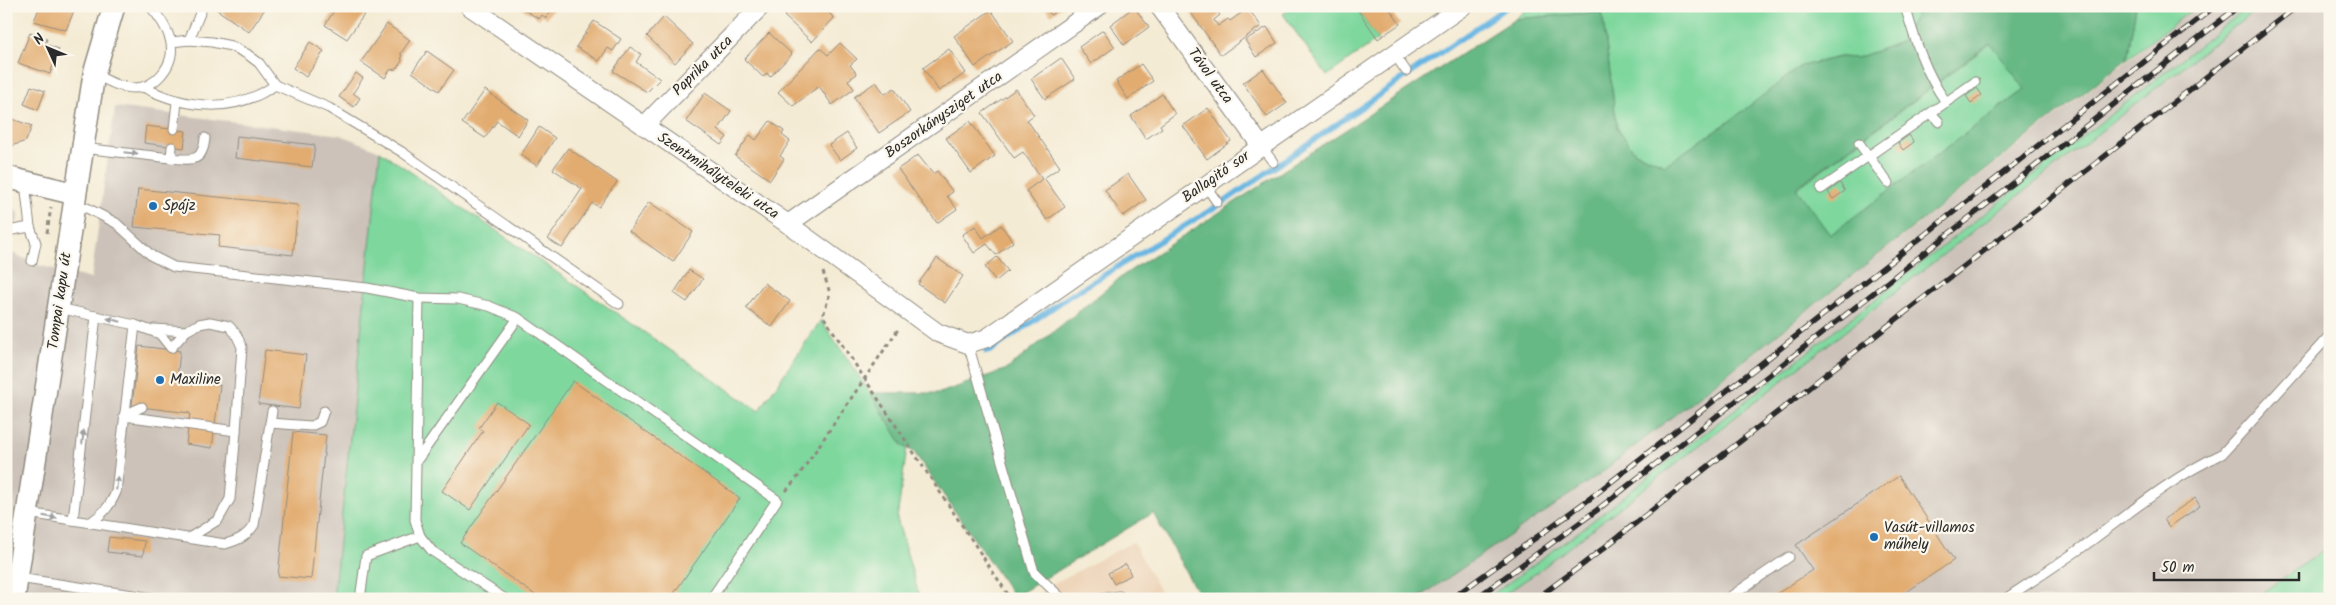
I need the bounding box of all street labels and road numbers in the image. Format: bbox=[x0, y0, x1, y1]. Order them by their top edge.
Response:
street label: Paprika utca bbox=[667, 30, 739, 102]
street label: Távol utca bbox=[1181, 43, 1239, 109]
street label: Boszorkánysziget utca bbox=[880, 65, 1008, 165]
street label: Szentmihályteleki utca bbox=[652, 126, 784, 226]
street label: Ballagitó sor bbox=[1177, 144, 1256, 209]
street label: Tompai kapu út bbox=[41, 251, 79, 351]

